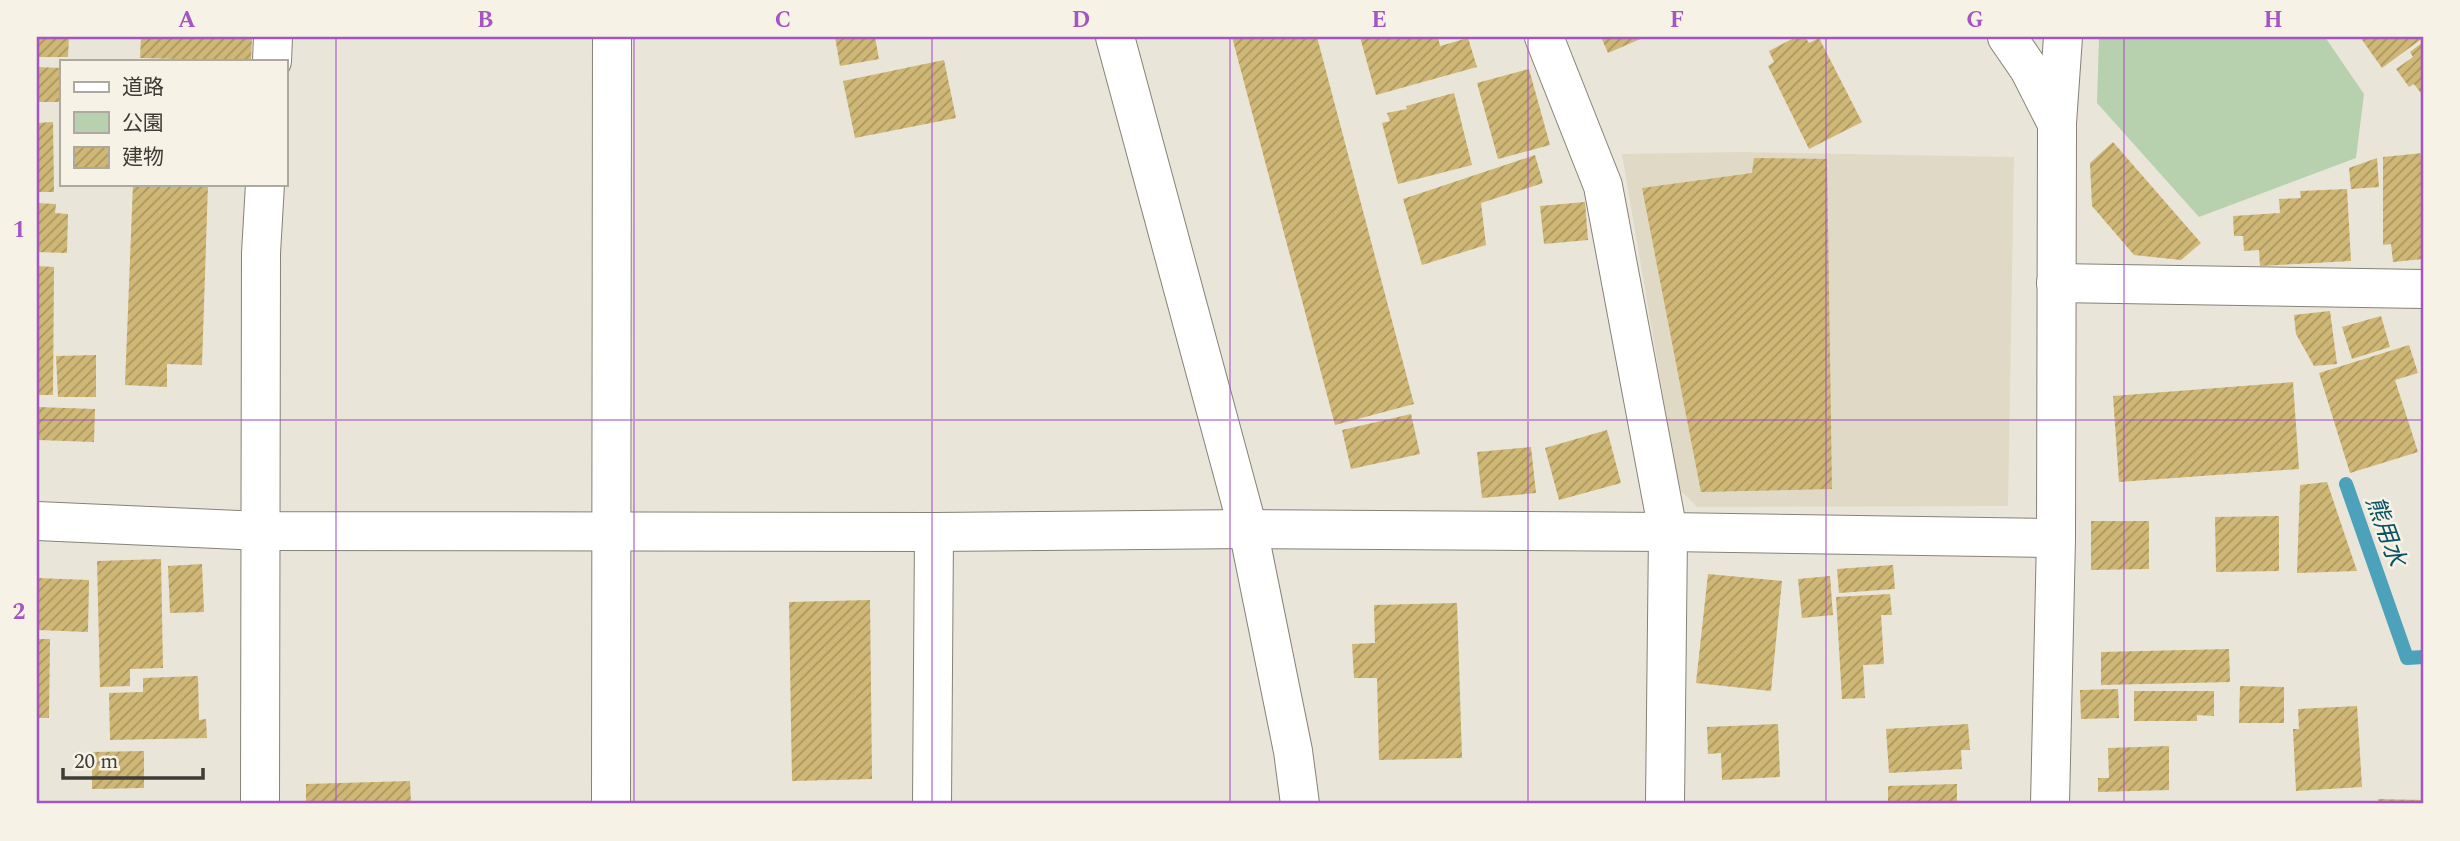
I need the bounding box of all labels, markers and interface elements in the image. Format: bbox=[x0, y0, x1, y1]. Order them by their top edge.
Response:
text: A bbox=[178, 3, 196, 38]
text: B bbox=[477, 3, 493, 38]
text: C bbox=[775, 3, 791, 38]
text: D bbox=[1072, 3, 1090, 38]
text: E bbox=[1371, 3, 1387, 38]
text: F bbox=[1670, 3, 1684, 38]
text: G bbox=[1966, 3, 1984, 38]
text: H bbox=[2263, 3, 2283, 38]
legend bbox=[60, 60, 287, 186]
text: 道路 bbox=[122, 72, 164, 104]
text: 公園 bbox=[122, 108, 164, 140]
text: 建物 bbox=[122, 142, 164, 174]
text: 1 bbox=[13, 213, 25, 248]
water label: 熊用水 bbox=[2356, 491, 2415, 574]
text: 2 bbox=[13, 595, 26, 630]
scale bar bbox=[63, 736, 203, 780]
text: 20 m bbox=[74, 746, 118, 778]

